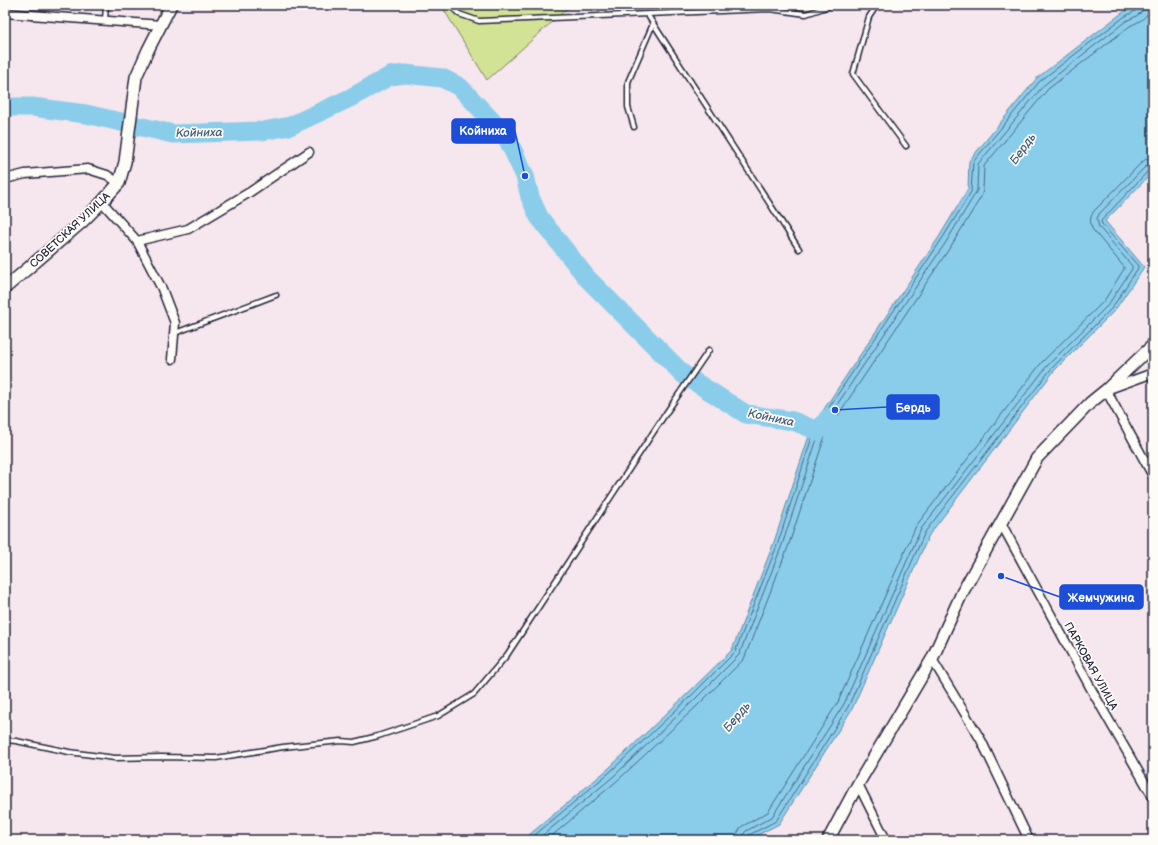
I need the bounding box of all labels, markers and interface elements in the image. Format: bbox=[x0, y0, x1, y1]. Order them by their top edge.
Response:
callout: Койниха bbox=[452, 119, 515, 143]
text: Койниха bbox=[459, 124, 508, 139]
water label: Койниха bbox=[175, 125, 223, 141]
water label: Бердь bbox=[1007, 130, 1039, 168]
street label: СОВЕТСКАЯ УЛИЦА bbox=[27, 189, 113, 270]
callout: Бердь bbox=[887, 395, 939, 419]
text: Бердь bbox=[895, 401, 931, 416]
water label: Койниха bbox=[747, 406, 795, 430]
callout: Жемчужина bbox=[1060, 585, 1143, 609]
text: Жемчужина bbox=[1068, 591, 1135, 606]
street label: ПАРКОВАЯ УЛИЦА bbox=[1061, 620, 1121, 712]
water label: Бердь bbox=[720, 699, 754, 735]

